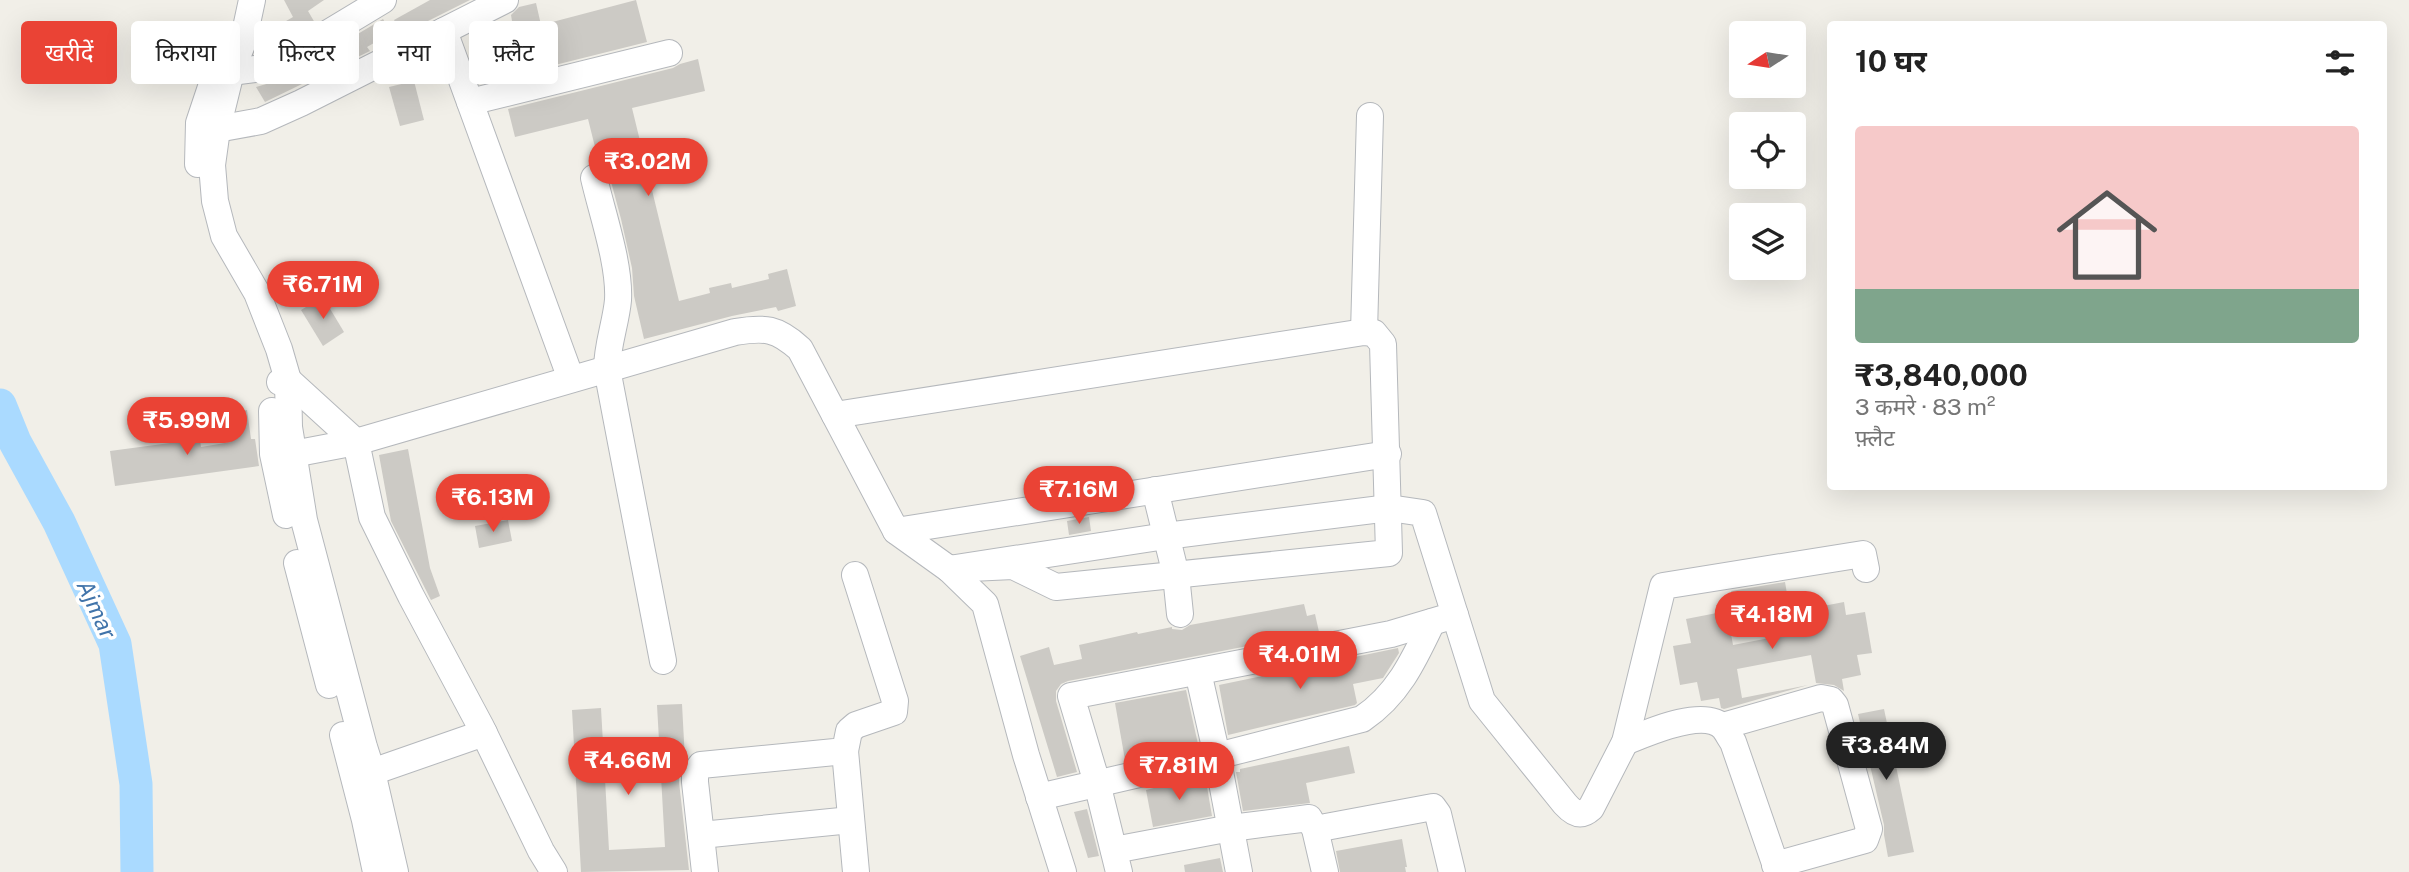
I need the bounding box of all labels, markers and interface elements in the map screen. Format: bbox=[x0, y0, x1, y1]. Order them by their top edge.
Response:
chip: खरीदें bbox=[21, 21, 117, 84]
chip: किराया bbox=[131, 21, 240, 84]
chip: फ़िल्टर bbox=[254, 21, 359, 84]
chip: नया bbox=[373, 21, 455, 84]
chip: फ़्लैट bbox=[469, 21, 558, 84]
north arrow bbox=[1729, 21, 1806, 98]
map controls bbox=[1729, 21, 1806, 280]
text: 10 घर bbox=[1855, 43, 1927, 79]
icon: filters bbox=[2321, 44, 2359, 82]
button: locate bbox=[1729, 112, 1806, 189]
pin: ₹3.02M bbox=[591, 138, 705, 198]
text: ₹3.02M bbox=[605, 147, 691, 174]
icon: home bbox=[2044, 172, 2170, 298]
button: layers bbox=[1729, 203, 1806, 280]
pin: ₹6.71M bbox=[266, 262, 380, 321]
text: ₹6.71M bbox=[283, 270, 363, 297]
text: ₹3,840,000 bbox=[1855, 357, 2028, 393]
text: 3 कमरे · 83 m² bbox=[1855, 393, 1995, 420]
pin: ₹5.99M bbox=[130, 398, 244, 457]
text: ₹5.99M bbox=[143, 406, 231, 433]
text: फ़्लैट bbox=[1855, 424, 1895, 451]
pin: ₹7.16M bbox=[1022, 466, 1136, 526]
pin: ₹6.13M bbox=[436, 475, 550, 534]
text: ₹7.16M bbox=[1040, 475, 1118, 502]
text: ₹6.13M bbox=[452, 483, 534, 510]
water label: Ajmar bbox=[72, 575, 122, 643]
pin: ₹4.18M bbox=[1715, 592, 1829, 651]
text: ₹4.18M bbox=[1731, 600, 1813, 627]
pin: ₹4.01M bbox=[1243, 632, 1357, 691]
text: ₹4.01M bbox=[1259, 640, 1341, 667]
pin: ₹3.84M bbox=[1829, 722, 1943, 782]
text: ₹3.84M bbox=[1842, 731, 1930, 758]
pin: ₹4.66M bbox=[571, 738, 685, 797]
pin: ₹7.81M bbox=[1122, 742, 1236, 802]
text: ₹4.66M bbox=[584, 746, 672, 773]
text: ₹7.81M bbox=[1139, 751, 1219, 778]

